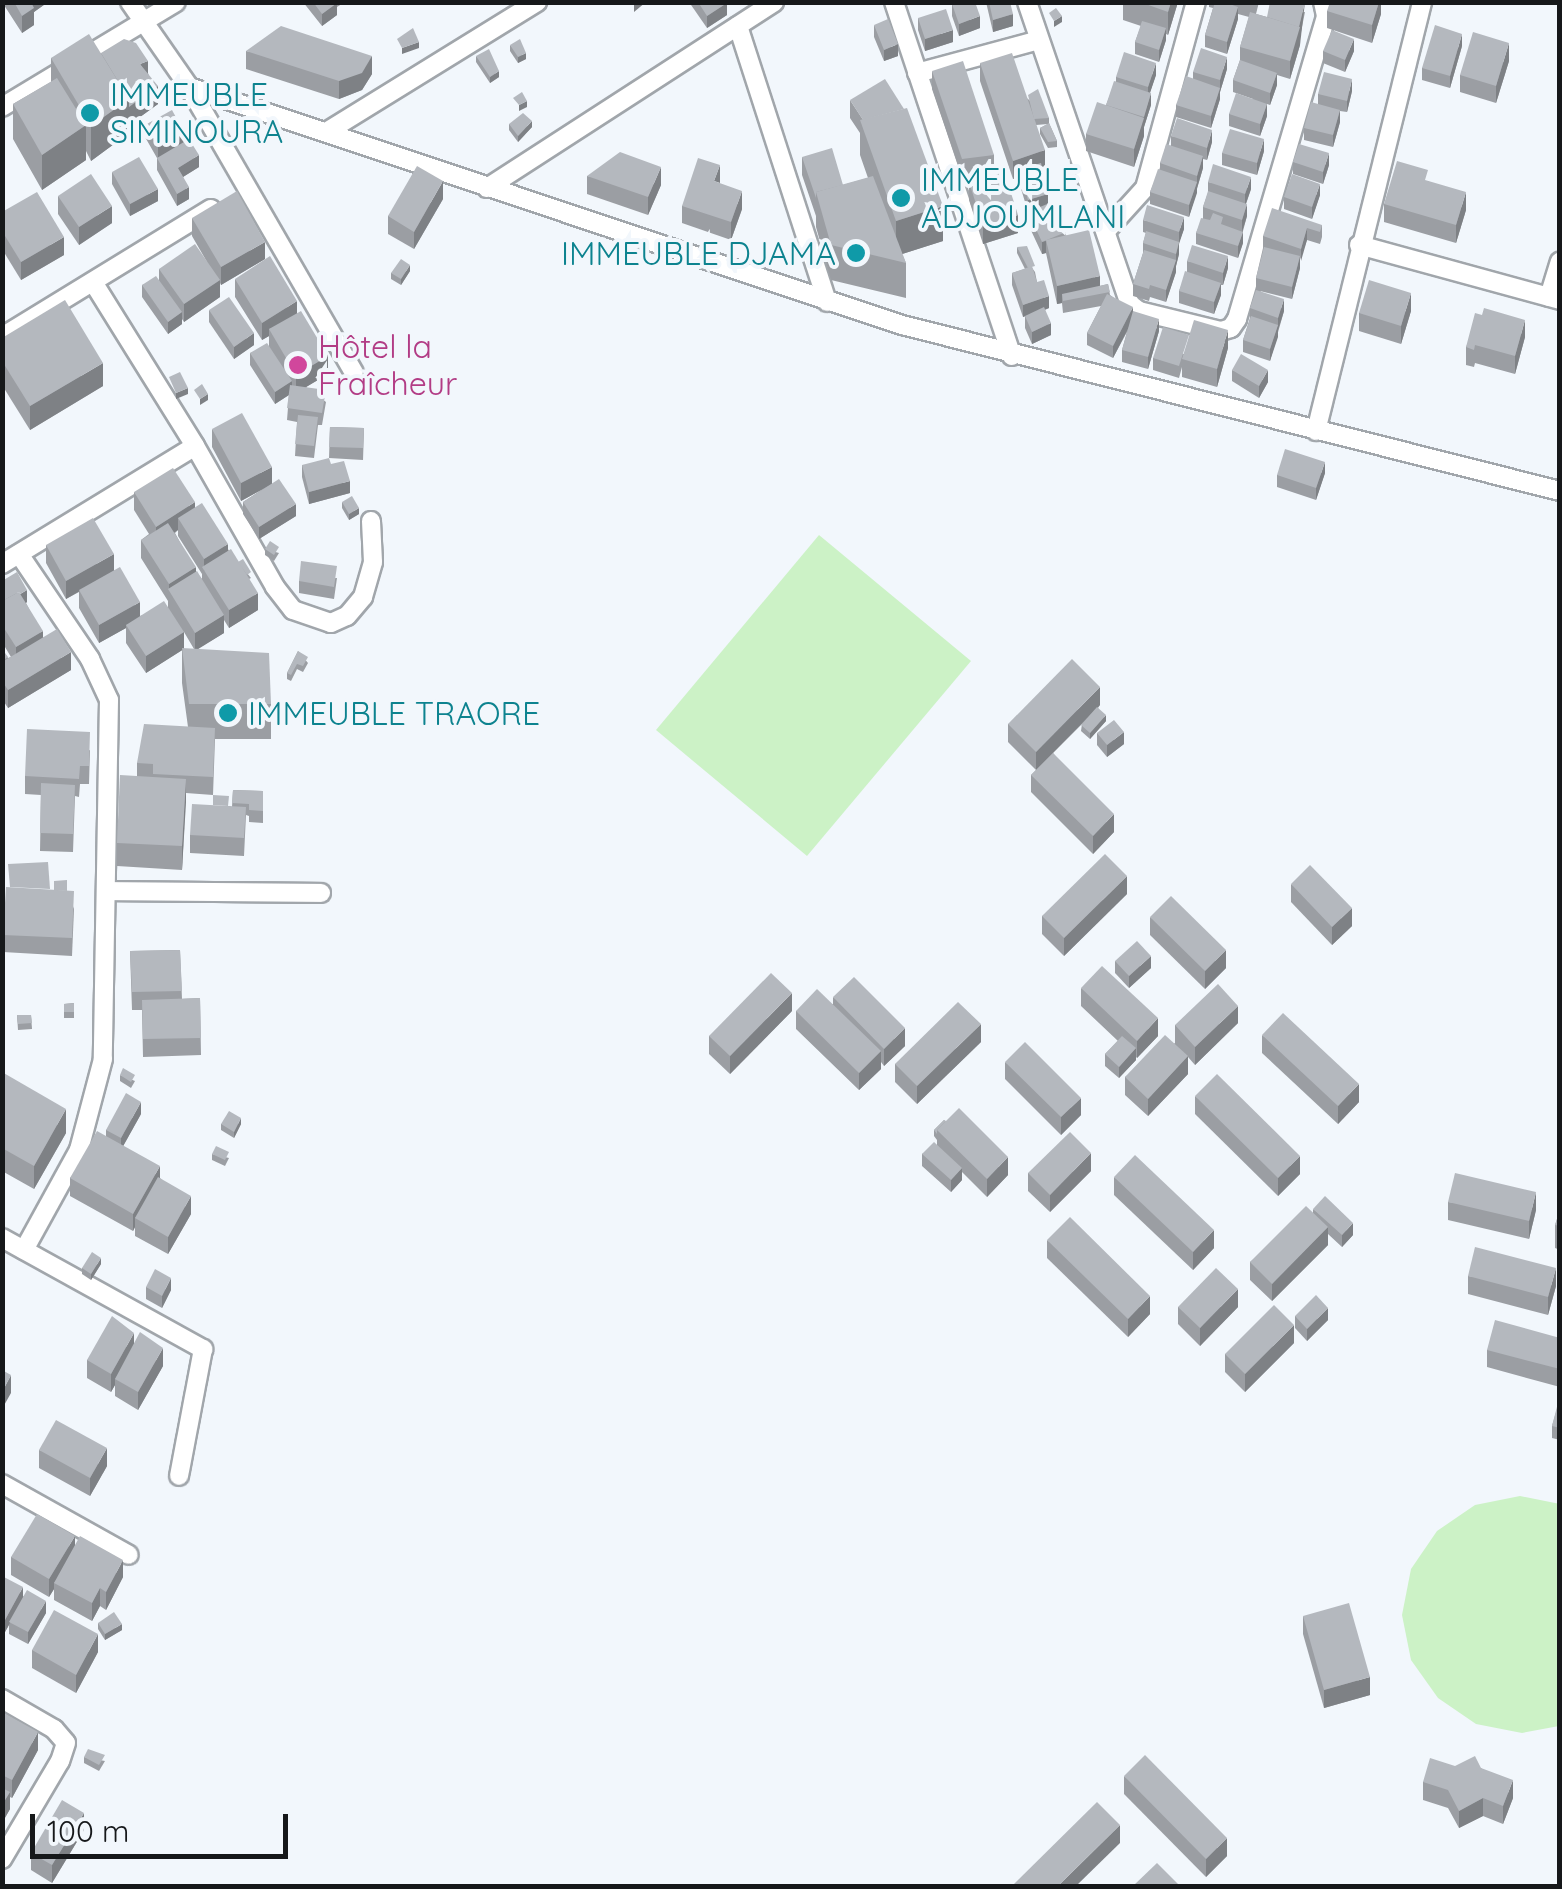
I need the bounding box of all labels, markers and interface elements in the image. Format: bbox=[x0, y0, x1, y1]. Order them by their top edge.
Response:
place label: IMMEUBLE SIMINOURA bbox=[110, 76, 283, 151]
marker: IMMEUBLE SIMINOURA bbox=[79, 102, 101, 124]
place label: IMMEUBLE ADJOUMLANI bbox=[921, 161, 1125, 236]
marker: IMMEUBLE ADJOUMLANI bbox=[890, 187, 912, 209]
place label: IMMEUBLE DJAMA bbox=[561, 234, 836, 272]
marker: IMMEUBLE DJAMA bbox=[845, 242, 867, 264]
place label: Hôtel la Fraîcheur bbox=[318, 328, 457, 403]
marker: Hôtel la Fraîcheur bbox=[287, 354, 309, 376]
place label: IMMEUBLE TRAORE bbox=[248, 694, 540, 732]
marker: IMMEUBLE TRAORE bbox=[217, 702, 239, 724]
scale bar bbox=[35, 1794, 292, 1856]
text: 100 m bbox=[47, 1812, 129, 1850]

